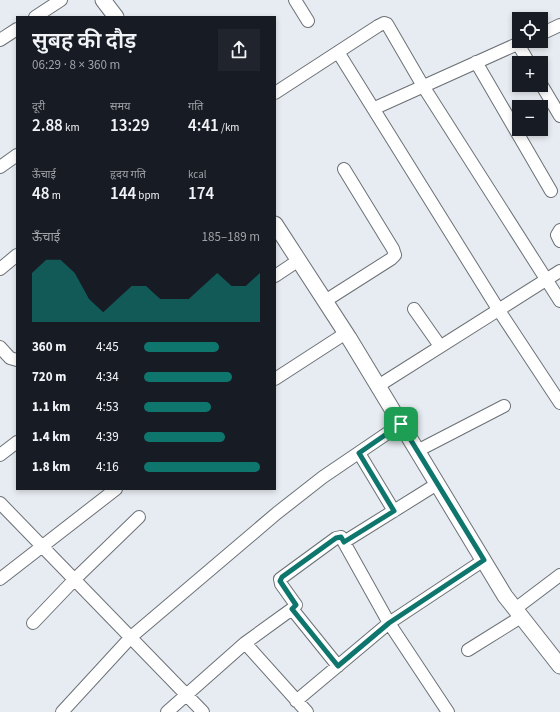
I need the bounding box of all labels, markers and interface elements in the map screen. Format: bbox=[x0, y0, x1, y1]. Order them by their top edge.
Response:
map controls bbox=[512, 12, 548, 136]
button: locate bbox=[512, 12, 548, 48]
text: सुबह की दौड़ bbox=[32, 25, 136, 57]
button: share bbox=[218, 29, 260, 71]
text: 06:29 · 8 × 360 m bbox=[32, 56, 120, 74]
button: + bbox=[512, 56, 548, 92]
text: दूरी bbox=[32, 99, 45, 114]
text: समय bbox=[110, 99, 130, 114]
text: गति bbox=[188, 99, 203, 114]
button: − bbox=[512, 100, 548, 136]
text: 2.88 bbox=[32, 114, 63, 138]
text: 13:29 bbox=[110, 114, 150, 138]
text: 4:41 bbox=[188, 114, 219, 138]
text: km bbox=[63, 120, 80, 135]
text: /km bbox=[219, 120, 239, 135]
text: ऊँचाई bbox=[32, 167, 56, 182]
text: हृदय गति bbox=[110, 167, 146, 182]
text: kcal bbox=[188, 167, 207, 182]
text: 48 bbox=[32, 182, 49, 206]
text: 144 bbox=[110, 182, 136, 206]
text: 174 bbox=[188, 182, 214, 206]
text: m bbox=[49, 188, 61, 203]
text: bpm bbox=[136, 188, 160, 203]
text: ऊँचाई bbox=[32, 228, 60, 246]
text: 185–189 m bbox=[202, 228, 260, 246]
text: 360 m bbox=[32, 338, 66, 356]
text: 4:45 bbox=[96, 338, 119, 356]
text: 720 m bbox=[32, 368, 66, 386]
text: 4:34 bbox=[96, 368, 119, 386]
text: 1.1 km bbox=[32, 398, 71, 416]
text: 4:53 bbox=[96, 398, 119, 416]
pin bbox=[384, 407, 418, 441]
icon: arrive bbox=[390, 413, 412, 435]
text: 1.4 km bbox=[32, 428, 71, 446]
text: 4:39 bbox=[96, 428, 119, 446]
text: 1.8 km bbox=[32, 458, 71, 476]
text: 4:16 bbox=[96, 458, 119, 476]

